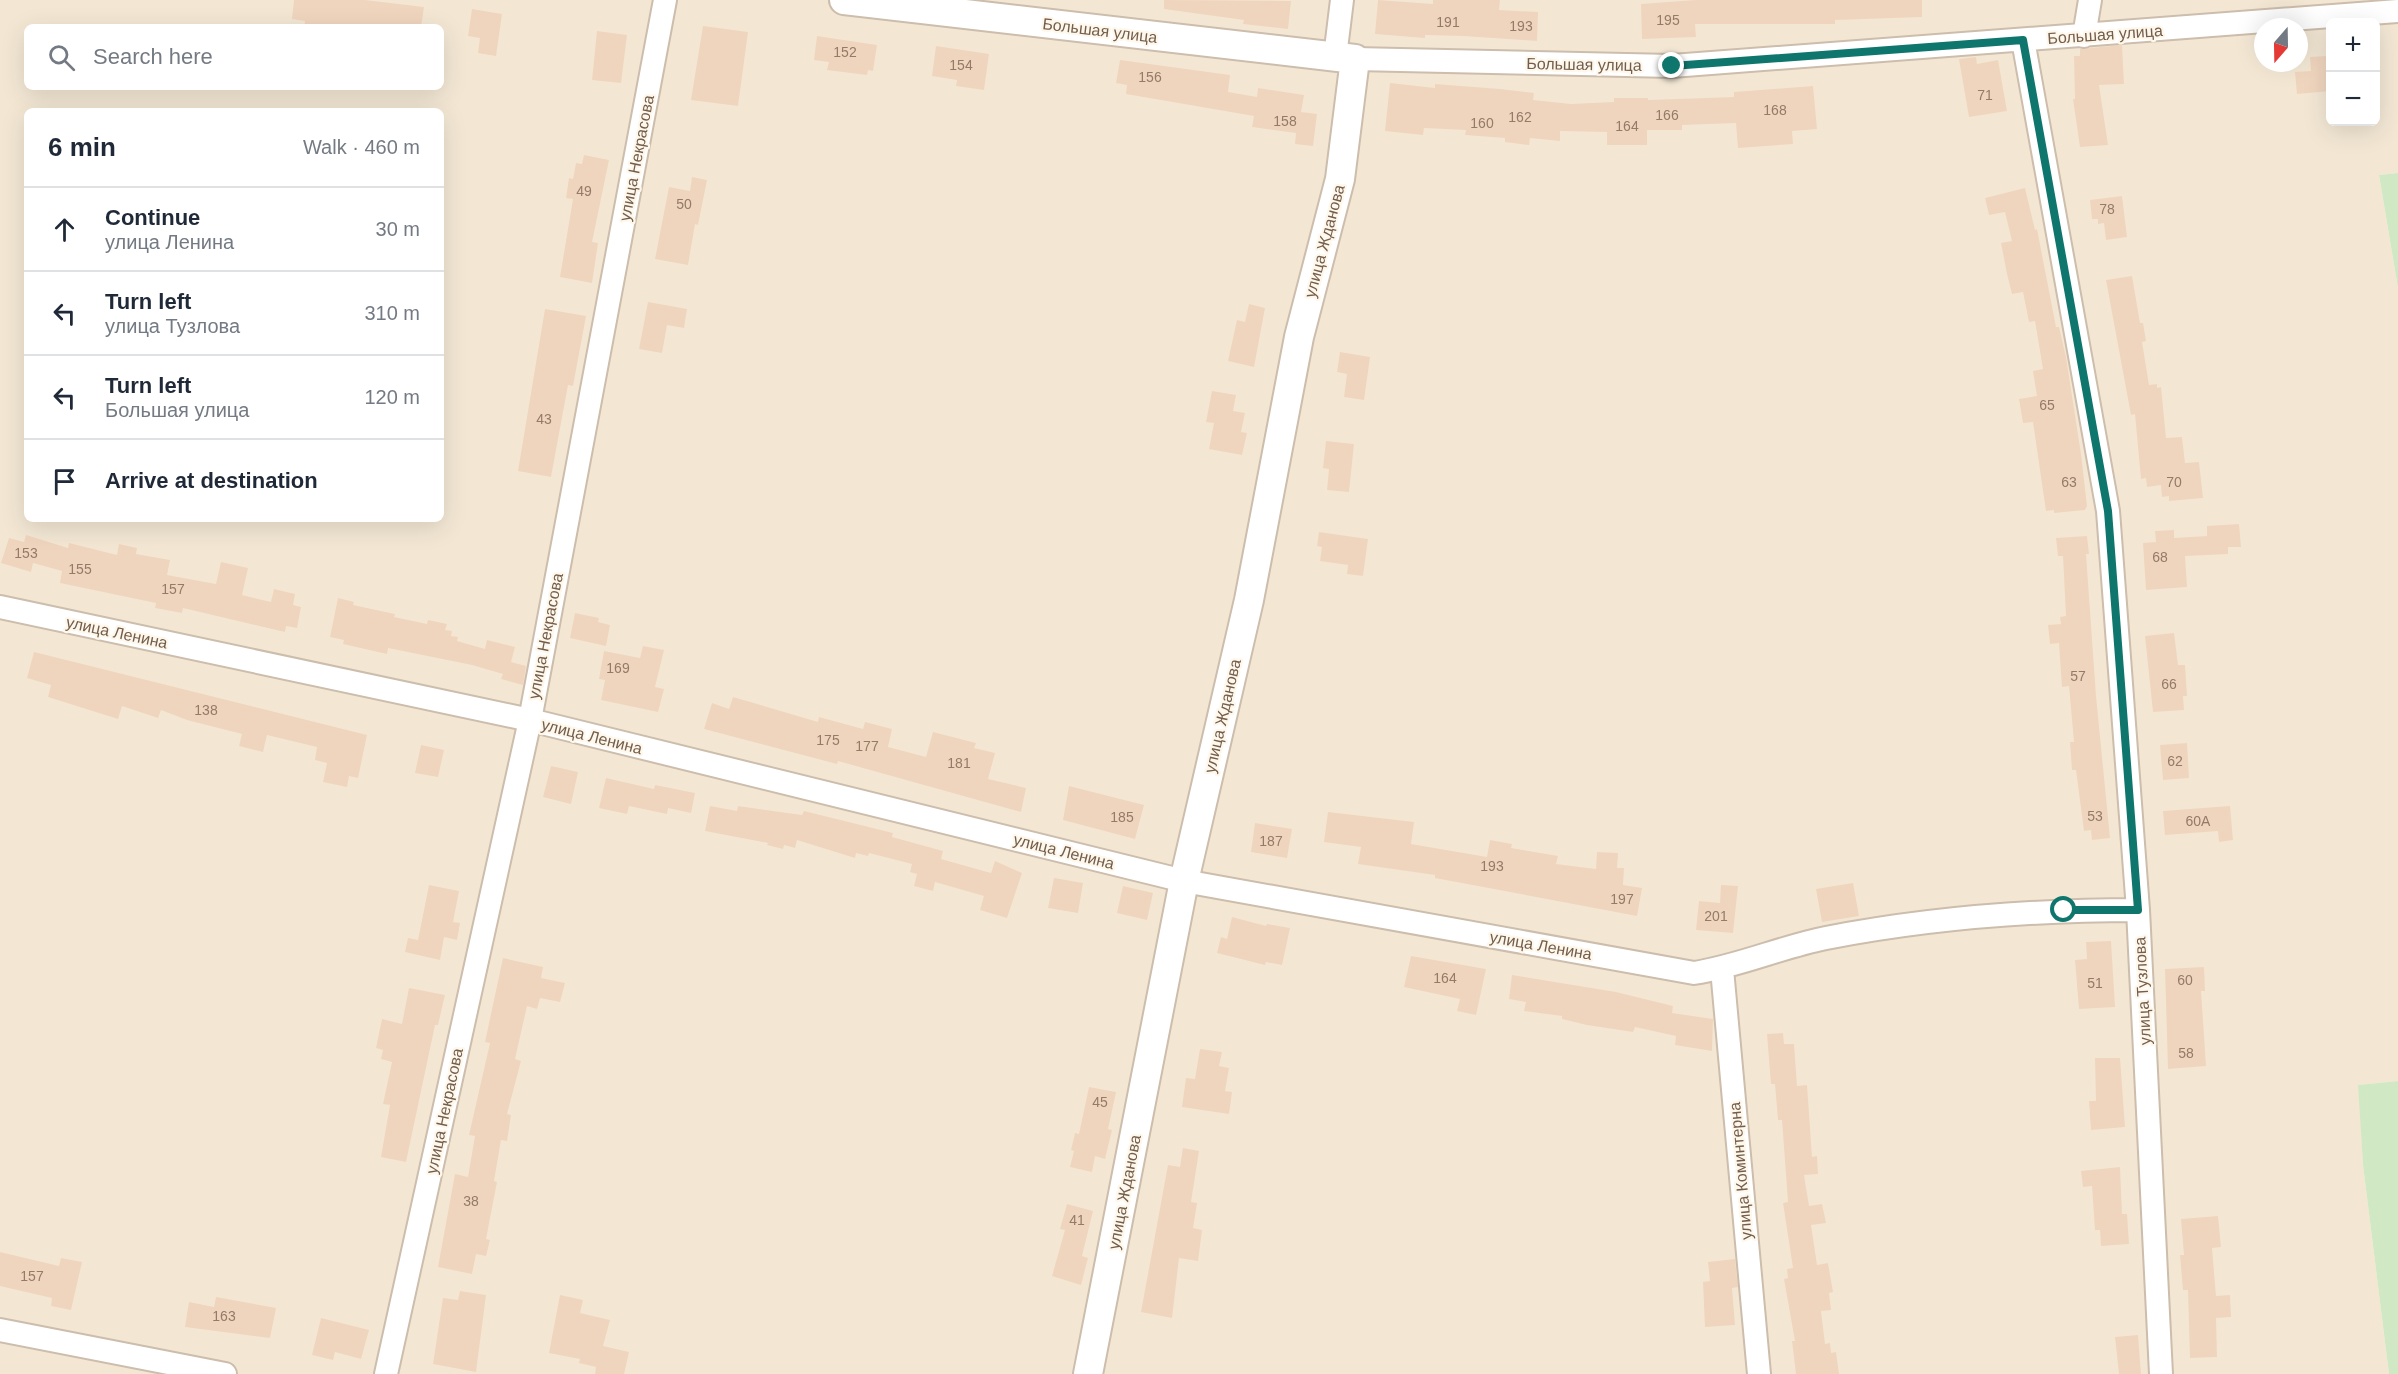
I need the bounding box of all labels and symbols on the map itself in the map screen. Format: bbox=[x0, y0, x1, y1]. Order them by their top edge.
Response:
house number: 195 bbox=[1656, 12, 1680, 28]
house number: 191 bbox=[1436, 14, 1460, 30]
street label: Большая улица bbox=[1042, 15, 1158, 46]
house number: 193 bbox=[1509, 18, 1533, 34]
north arrow bbox=[2254, 18, 2308, 72]
street label: Большая улица bbox=[2047, 22, 2163, 47]
house number: 152 bbox=[833, 44, 857, 60]
route end bbox=[1658, 52, 1684, 78]
street label: Большая улица bbox=[1526, 55, 1642, 74]
house number: 154 bbox=[949, 57, 973, 73]
house number: 156 bbox=[1138, 69, 1162, 85]
house number: 71 bbox=[1977, 87, 1993, 103]
street label: улица Некрасова bbox=[616, 94, 657, 223]
house number: 168 bbox=[1763, 102, 1787, 118]
house number: 166 bbox=[1655, 107, 1679, 123]
house number: 162 bbox=[1508, 109, 1532, 125]
house number: 158 bbox=[1273, 113, 1297, 129]
house number: 160 bbox=[1470, 115, 1494, 131]
house number: 164 bbox=[1615, 118, 1639, 134]
house number: 49 bbox=[576, 183, 592, 199]
street label: улица Жданова bbox=[1301, 183, 1348, 300]
house number: 50 bbox=[676, 196, 692, 212]
house number: 78 bbox=[2099, 201, 2115, 217]
house number: 65 bbox=[2039, 397, 2055, 413]
house number: 43 bbox=[536, 411, 552, 427]
house number: 63 bbox=[2061, 474, 2077, 490]
house number: 70 bbox=[2166, 474, 2182, 490]
house number: 153 bbox=[14, 545, 38, 561]
house number: 68 bbox=[2152, 549, 2168, 565]
house number: 155 bbox=[68, 561, 92, 577]
street label: улица Некрасова bbox=[525, 572, 566, 701]
house number: 157 bbox=[161, 581, 185, 597]
street label: улица Ленина bbox=[65, 613, 169, 652]
street label: улица Жданова bbox=[1201, 657, 1244, 775]
house number: 169 bbox=[606, 660, 630, 676]
house number: 57 bbox=[2070, 668, 2086, 684]
house number: 66 bbox=[2161, 676, 2177, 692]
house number: 138 bbox=[194, 702, 218, 718]
street label: улица Ленина bbox=[540, 716, 644, 757]
house number: 175 bbox=[816, 732, 840, 748]
house number: 177 bbox=[855, 738, 879, 754]
house number: 62 bbox=[2167, 753, 2183, 769]
house number: 181 bbox=[947, 755, 971, 771]
house number: 53 bbox=[2087, 808, 2103, 824]
house number: 185 bbox=[1110, 809, 1134, 825]
house number: 60А bbox=[2186, 813, 2211, 829]
street label: улица Ленина bbox=[1012, 831, 1116, 872]
house number: 187 bbox=[1259, 833, 1283, 849]
house number: 193 bbox=[1480, 858, 1504, 874]
house number: 197 bbox=[1610, 891, 1634, 907]
route start bbox=[2050, 896, 2076, 922]
house number: 201 bbox=[1704, 908, 1728, 924]
street label: улица Ленина bbox=[1489, 928, 1593, 963]
street label: улица Тузлова bbox=[2131, 936, 2154, 1045]
house number: 164 bbox=[1433, 970, 1457, 986]
house number: 60 bbox=[2177, 972, 2193, 988]
house number: 51 bbox=[2087, 975, 2103, 991]
house number: 58 bbox=[2178, 1045, 2194, 1061]
street label: улица Некрасова bbox=[423, 1047, 466, 1175]
house number: 45 bbox=[1092, 1094, 1108, 1110]
street label: улица Коминтерна bbox=[1726, 1101, 1755, 1240]
street label: улица Жданова bbox=[1105, 1133, 1144, 1251]
house number: 38 bbox=[463, 1193, 479, 1209]
house number: 41 bbox=[1069, 1212, 1085, 1228]
house number: 157 bbox=[20, 1268, 44, 1284]
house number: 163 bbox=[212, 1308, 236, 1324]

